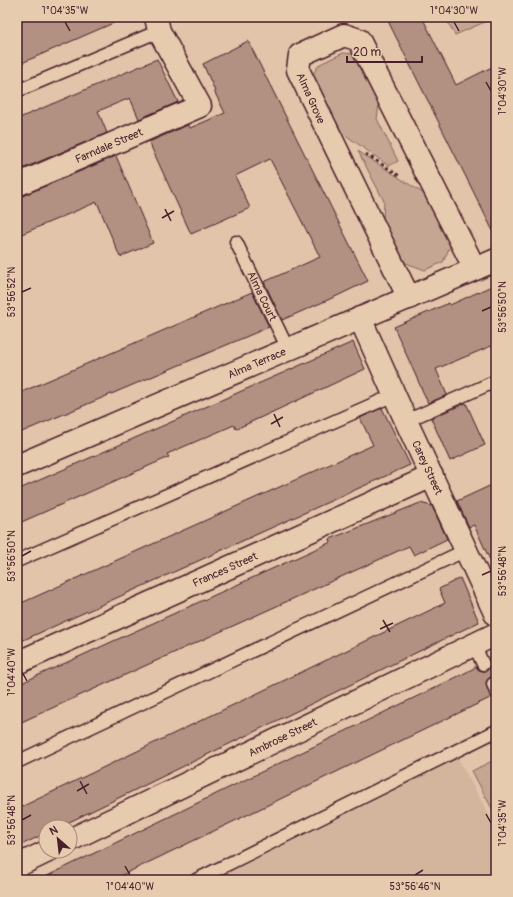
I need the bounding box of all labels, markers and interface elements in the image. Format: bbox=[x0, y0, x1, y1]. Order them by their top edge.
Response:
text: 1°04'35"W bbox=[42, 5, 89, 17]
text: 1°04'30"W bbox=[430, 5, 478, 17]
scale bar bbox=[347, 38, 422, 64]
text: 20 m bbox=[353, 45, 382, 60]
text: 1°04'30"W bbox=[497, 67, 509, 115]
street label: Alma Grove bbox=[294, 71, 328, 126]
street label: Farndale Street bbox=[73, 125, 145, 166]
text: 53°56'52"N bbox=[6, 267, 18, 317]
street label: Alma Court bbox=[244, 269, 280, 324]
text: 53°56'50"N bbox=[497, 281, 509, 333]
street label: Alma Terrace bbox=[226, 345, 289, 382]
street label: Carey Street bbox=[409, 439, 445, 497]
text: 53°56'50"N bbox=[6, 530, 18, 582]
text: 53°56'48"N bbox=[497, 546, 509, 596]
street label: Frances Street bbox=[191, 549, 260, 590]
text: 1°04'40"W bbox=[6, 647, 18, 696]
street label: Ambrose Street bbox=[246, 715, 320, 760]
text: 53°56'48"N bbox=[6, 795, 18, 845]
text: 1°04'35"W bbox=[497, 799, 509, 846]
north arrow bbox=[38, 819, 78, 859]
text: N bbox=[47, 823, 60, 838]
text: 1°04'40"W bbox=[106, 881, 155, 893]
text: 53°56'46"N bbox=[389, 881, 441, 893]

